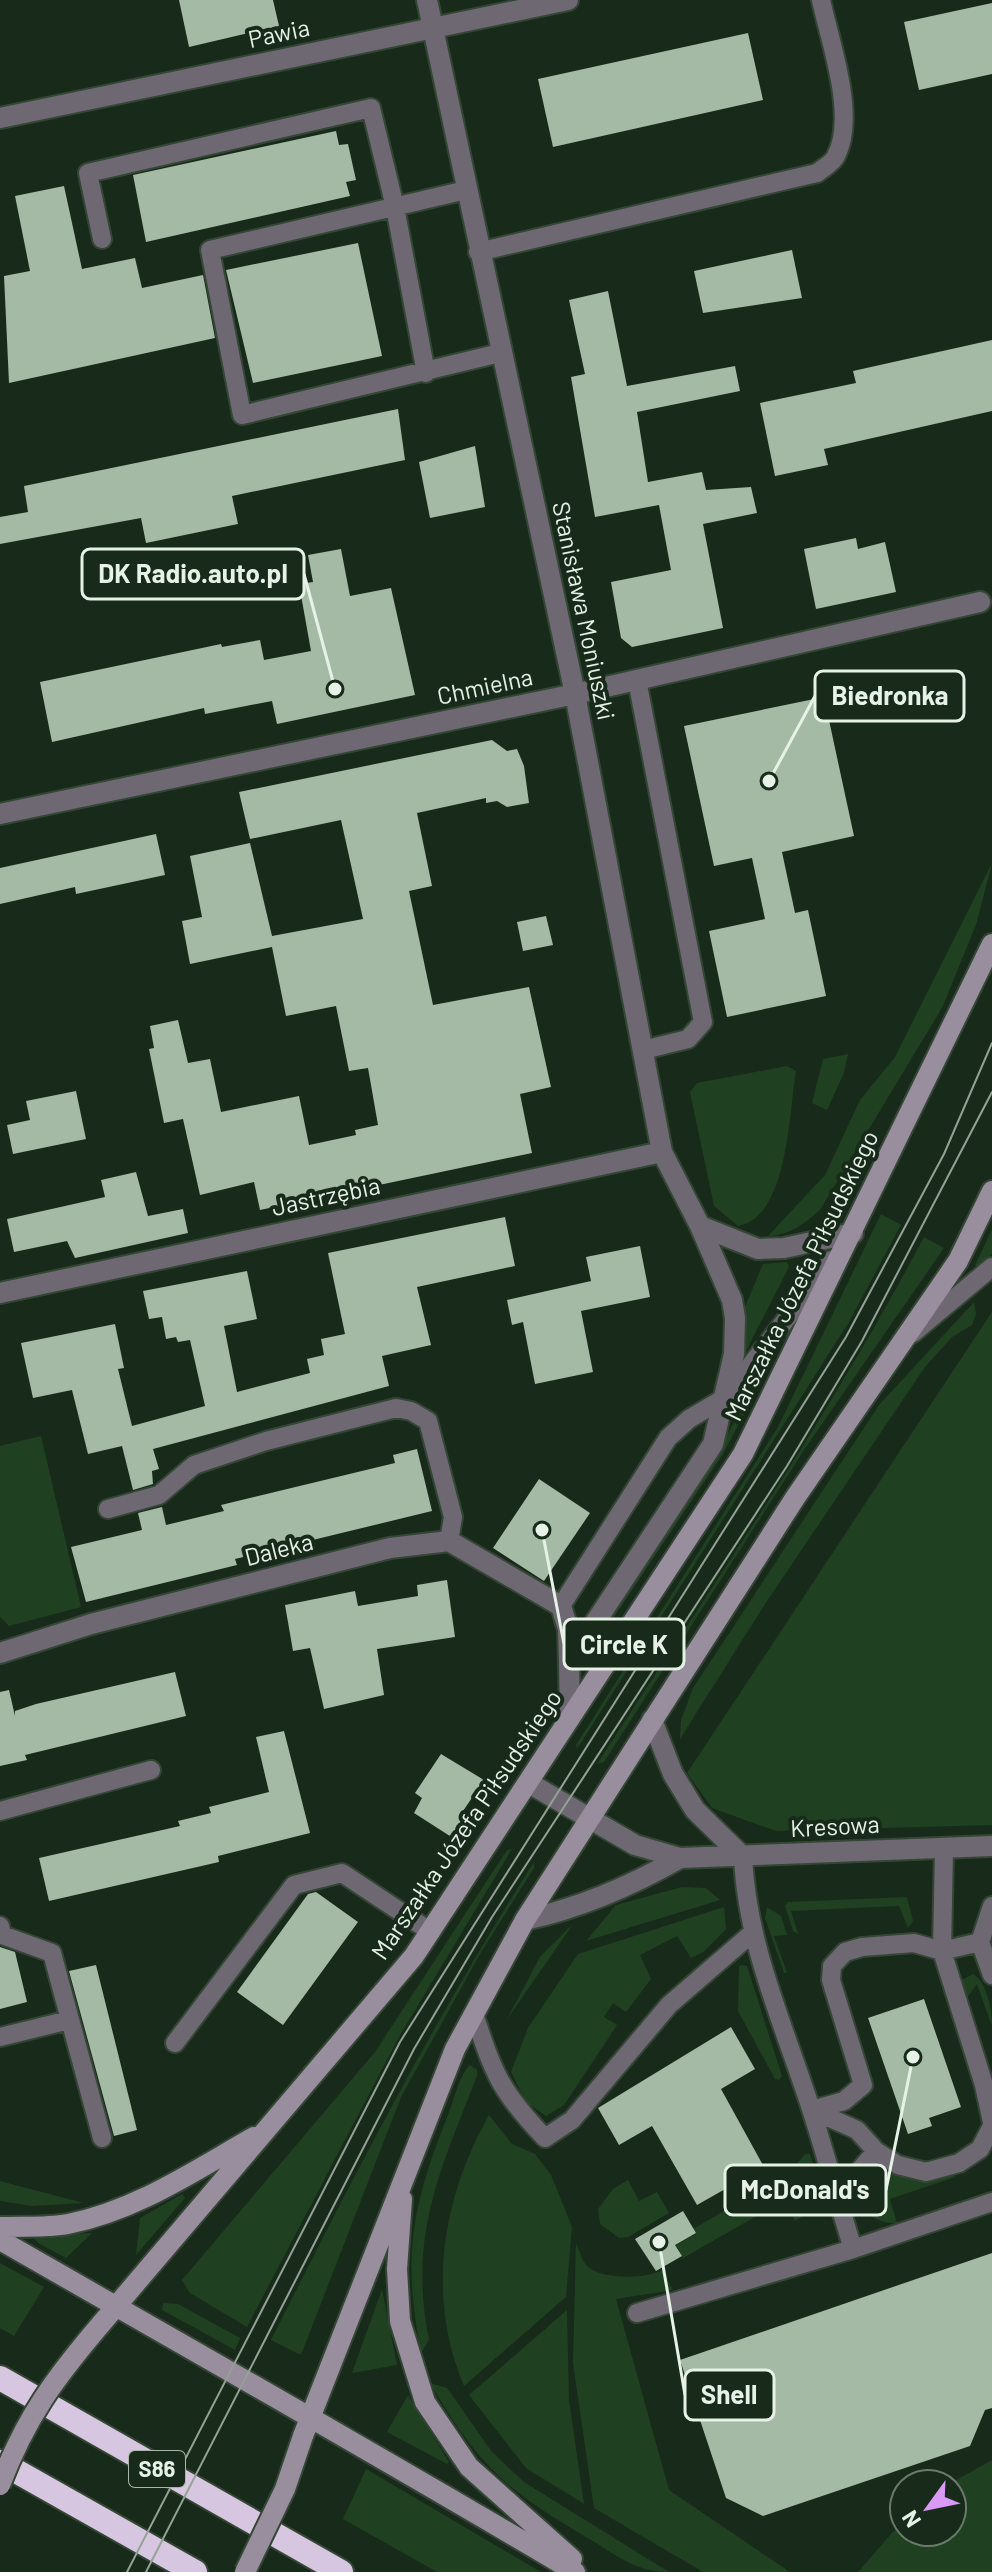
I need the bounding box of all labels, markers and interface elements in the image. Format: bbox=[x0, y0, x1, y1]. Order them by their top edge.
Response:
street label: Pawia bbox=[245, 12, 312, 53]
street label: Stanisława Moniuszki bbox=[547, 499, 622, 723]
callout: DK Radio.auto.pl bbox=[82, 549, 304, 599]
text: DK Radio.auto.pl bbox=[98, 557, 288, 588]
street label: Chmielna bbox=[434, 661, 535, 710]
callout: Biedronka bbox=[815, 671, 964, 721]
text: Biedronka bbox=[832, 679, 948, 710]
street label: Marszałka Józefa Piłsudskiego bbox=[718, 1125, 884, 1425]
street label: Jastrzębia bbox=[269, 1170, 383, 1221]
street label: Daleka bbox=[241, 1526, 316, 1571]
callout: Circle K bbox=[564, 1619, 684, 1669]
text: Circle K bbox=[580, 1628, 668, 1659]
street label: Marszałka Józefa Piłsudskiego bbox=[364, 1684, 567, 1965]
street label: Kresowa bbox=[790, 1809, 880, 1842]
callout: McDonald's bbox=[725, 2165, 886, 2215]
text: McDonald's bbox=[741, 2173, 869, 2204]
callout: Shell bbox=[685, 2370, 774, 2420]
text: Shell bbox=[701, 2378, 757, 2409]
road number: S86 bbox=[129, 2451, 185, 2487]
north arrow bbox=[888, 2468, 968, 2548]
text: N bbox=[895, 2506, 925, 2533]

